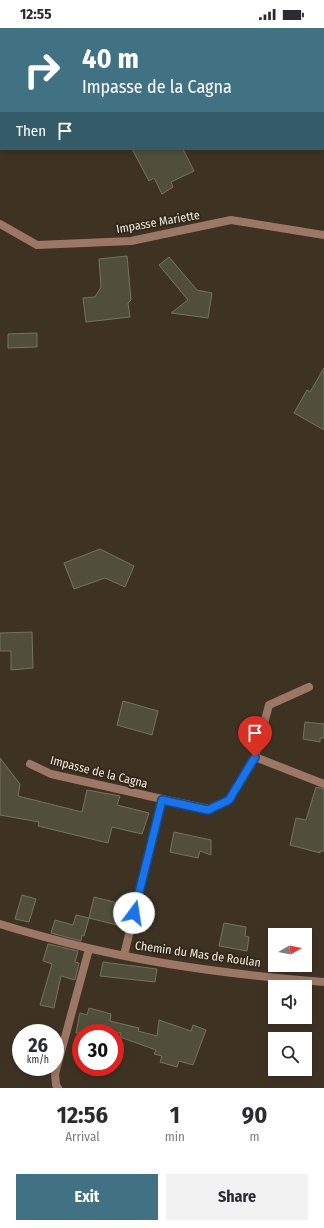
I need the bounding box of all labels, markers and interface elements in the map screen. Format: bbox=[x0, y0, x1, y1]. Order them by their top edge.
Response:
text: 12:55 bbox=[20, 5, 52, 23]
text: 40 m bbox=[82, 42, 139, 75]
icon: right bbox=[16, 44, 68, 96]
text: Impasse de la Cagna bbox=[82, 76, 232, 98]
icon: arrive bbox=[54, 120, 76, 142]
text: Then bbox=[16, 122, 46, 140]
street label: Impasse Mariette bbox=[115, 208, 201, 236]
pin bbox=[238, 716, 272, 757]
icon: arrive bbox=[244, 722, 266, 744]
street label: Impasse de la Cagna bbox=[49, 753, 149, 791]
position arrow bbox=[113, 892, 155, 934]
north arrow bbox=[268, 928, 312, 972]
map controls bbox=[268, 928, 312, 1076]
street label: Chemin du Mas de Roulan bbox=[134, 938, 262, 970]
button: sound bbox=[268, 980, 312, 1024]
speed limit sign: 30 bbox=[72, 1024, 124, 1076]
button: search bbox=[268, 1032, 312, 1076]
text: 26 bbox=[28, 1033, 48, 1057]
text: km/h bbox=[27, 1054, 49, 1066]
text: 12:56 bbox=[57, 1101, 108, 1129]
text: 1 bbox=[170, 1101, 180, 1129]
text: 90 bbox=[242, 1101, 267, 1129]
text: Arrival bbox=[65, 1129, 100, 1144]
text: min bbox=[165, 1129, 185, 1144]
text: m bbox=[249, 1129, 259, 1144]
button: Exit bbox=[16, 1174, 158, 1220]
button: Share bbox=[166, 1174, 308, 1220]

